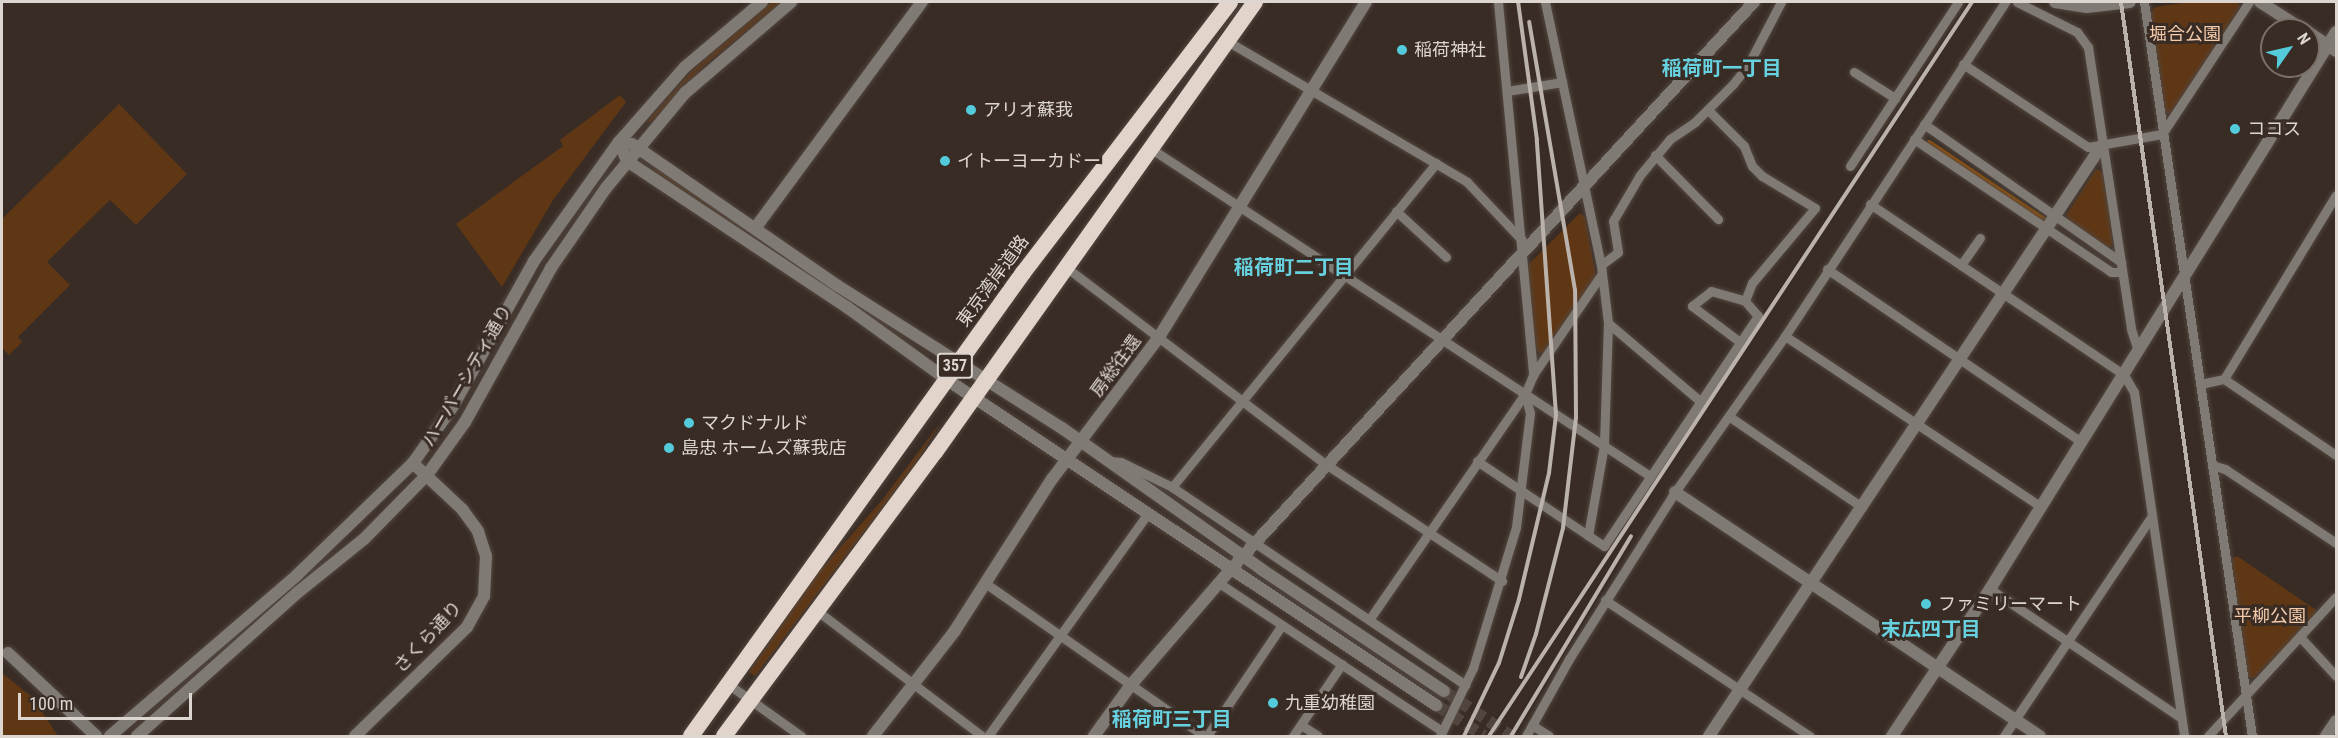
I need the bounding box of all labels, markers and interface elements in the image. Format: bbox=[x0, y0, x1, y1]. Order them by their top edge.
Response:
north arrow bbox=[2260, 18, 2320, 78]
park label: 堀合公園 bbox=[2149, 23, 2221, 45]
text: N bbox=[2293, 29, 2314, 48]
place label: 稲荷神社 bbox=[1414, 39, 1486, 61]
marker: 稲荷神社 bbox=[1395, 43, 1409, 57]
district label: 稲荷町一丁目 bbox=[1662, 56, 1782, 80]
place label: アリオ蘇我 bbox=[983, 99, 1073, 121]
marker: アリオ蘇我 bbox=[964, 103, 978, 117]
place label: ココス bbox=[2247, 118, 2301, 140]
marker: ココス bbox=[2228, 122, 2242, 136]
place label: イトーヨーカドー bbox=[957, 150, 1101, 172]
marker: イトーヨーカドー bbox=[938, 154, 952, 168]
street label: 東京湾岸道路 bbox=[953, 231, 1033, 331]
district label: 稲荷町二丁目 bbox=[1234, 255, 1354, 279]
street label: ハーバーシティ通り bbox=[417, 300, 517, 452]
street label: 房総往還 bbox=[1086, 331, 1146, 401]
road number: 357 bbox=[936, 353, 974, 379]
place label: マクドナルド bbox=[701, 412, 809, 434]
marker: マクドナルド bbox=[682, 416, 696, 430]
place label: 島忠 ホームズ蘇我店 bbox=[681, 437, 847, 459]
marker: 島忠 ホームズ蘇我店 bbox=[662, 441, 676, 455]
place label: ファミリーマート bbox=[1938, 593, 2082, 615]
street label: さくら通り bbox=[389, 597, 467, 677]
marker: ファミリーマート bbox=[1919, 597, 1933, 611]
park label: 平柳公園 bbox=[2234, 605, 2306, 627]
district label: 末広四丁目 bbox=[1881, 617, 1981, 641]
scale bar bbox=[21, 681, 195, 719]
place label: 九重幼稚園 bbox=[1285, 692, 1375, 714]
text: 100 m bbox=[29, 693, 73, 714]
marker: 九重幼稚園 bbox=[1266, 696, 1280, 710]
district label: 稲荷町三丁目 bbox=[1112, 707, 1232, 731]

